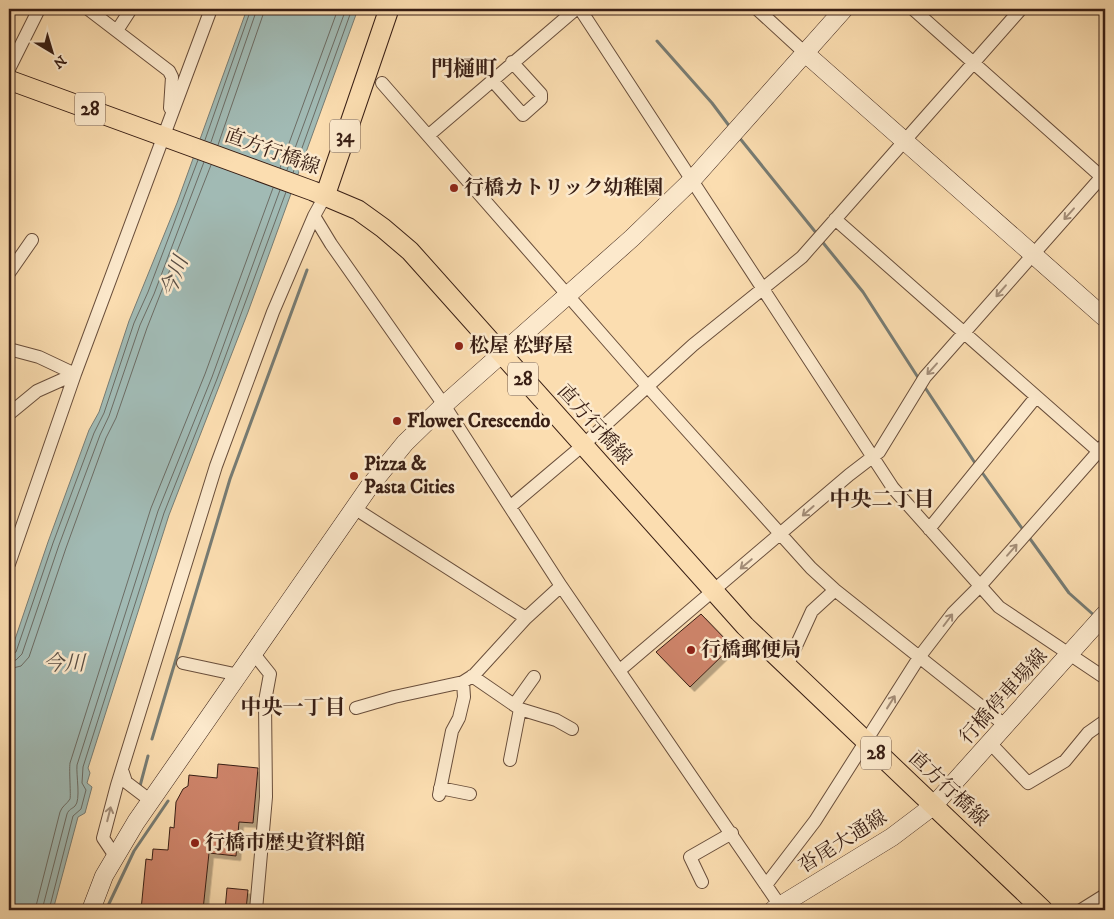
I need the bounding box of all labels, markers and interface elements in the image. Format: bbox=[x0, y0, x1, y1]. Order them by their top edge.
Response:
north arrow bbox=[28, 28, 78, 78]
text: N bbox=[49, 51, 69, 72]
district label: 門樋町 bbox=[431, 56, 497, 83]
road number: 28 bbox=[75, 92, 105, 126]
road number: 34 bbox=[330, 120, 360, 152]
street label: 直方行橋線 bbox=[221, 123, 323, 181]
place label: 行橋カトリック幼稚園 bbox=[464, 176, 663, 201]
marker: 行橋カトリック幼稚園 bbox=[448, 182, 460, 194]
one-way arrow bbox=[1063, 207, 1075, 220]
water label: 今川 bbox=[155, 251, 195, 301]
one-way arrow bbox=[995, 284, 1007, 297]
place label: 松屋 松野屋 bbox=[469, 334, 573, 359]
marker: 松屋 松野屋 bbox=[453, 340, 465, 352]
road number: 28 bbox=[508, 362, 538, 396]
one-way arrow bbox=[926, 363, 937, 376]
street label: 直方行橋線 bbox=[551, 379, 637, 471]
place label: Flower Crescendo bbox=[407, 409, 551, 434]
marker: Flower Crescendo bbox=[391, 415, 403, 427]
place label: Pizza & Pasta Cities bbox=[364, 452, 455, 500]
marker: Pizza & Pasta Cities bbox=[348, 470, 360, 482]
district label: 中央二丁目 bbox=[830, 487, 935, 513]
one-way arrow bbox=[802, 505, 815, 517]
one-way arrow bbox=[1006, 543, 1018, 556]
one-way arrow bbox=[740, 559, 753, 570]
one-way arrow bbox=[943, 613, 953, 627]
place label: 行橋郵便局 bbox=[701, 638, 801, 663]
marker: 行橋郵便局 bbox=[685, 644, 697, 656]
street label: 行橋停車場線 bbox=[955, 644, 1053, 750]
water label: 今川 bbox=[43, 651, 87, 677]
district label: 中央一丁目 bbox=[241, 695, 346, 721]
one-way arrow bbox=[886, 695, 896, 709]
road number: 28 bbox=[861, 736, 891, 770]
street label: 直方行橋線 bbox=[903, 746, 993, 832]
street label: 沓尾大通線 bbox=[794, 805, 892, 879]
one-way arrow bbox=[105, 807, 114, 823]
place label: 行橋市歴史資料館 bbox=[205, 831, 365, 856]
marker: 行橋市歴史資料館 bbox=[189, 837, 201, 849]

